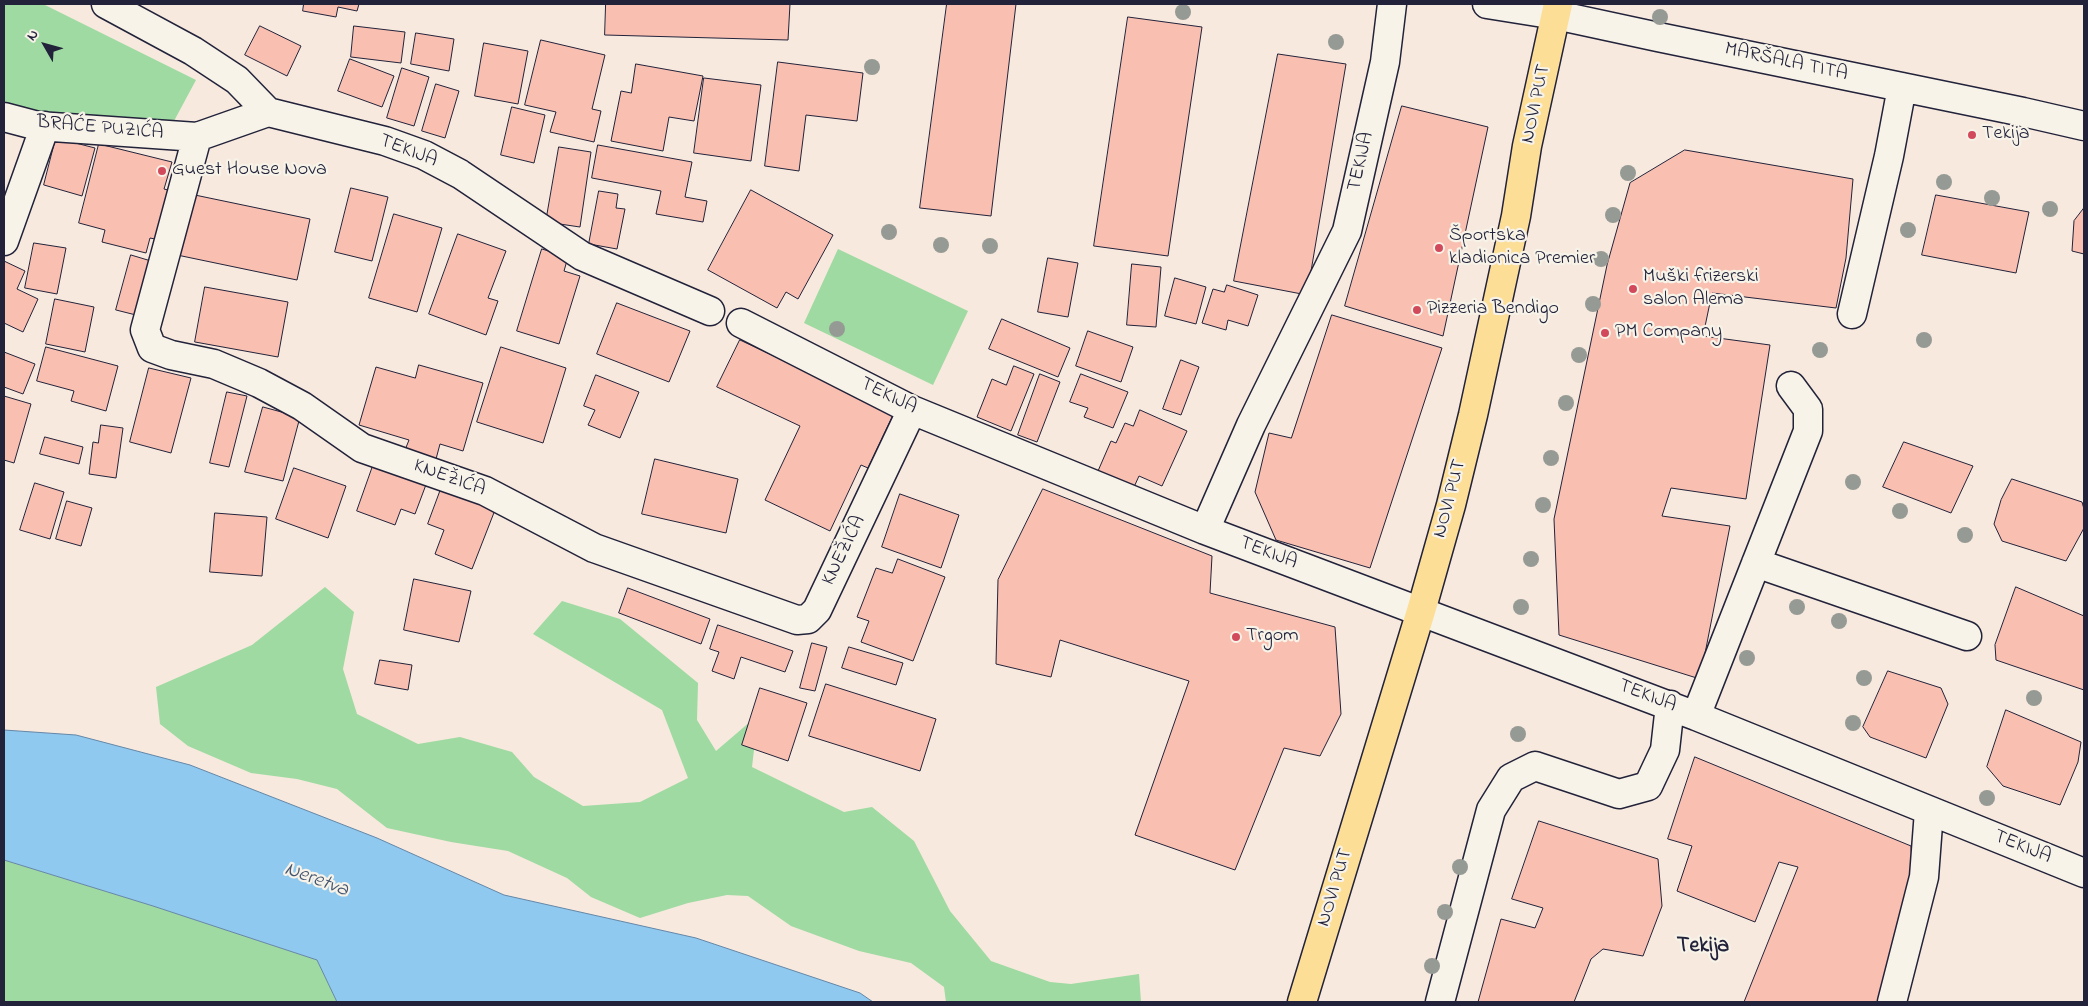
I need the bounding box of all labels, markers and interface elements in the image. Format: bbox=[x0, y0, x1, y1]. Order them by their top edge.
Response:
north arrow bbox=[20, 20, 70, 70]
text: N bbox=[22, 25, 44, 46]
street label: MARŠALA TITA bbox=[1722, 38, 1850, 88]
street label: NOVI PUT bbox=[1517, 62, 1557, 146]
street label: BRAĆE PUZIĆA bbox=[36, 111, 164, 147]
place label: Tekija bbox=[1982, 123, 2030, 147]
marker: Tekija bbox=[1966, 129, 1978, 141]
street label: TEKIJA bbox=[376, 130, 440, 174]
street label: TEKIJA bbox=[1344, 130, 1380, 194]
place label: Guest House Nova bbox=[172, 159, 327, 183]
marker: Guest House Nova bbox=[156, 165, 168, 177]
place label: Športska kladionica Premier bbox=[1449, 225, 1595, 272]
marker: Športska kladionica Premier bbox=[1433, 242, 1445, 254]
place label: Muški frizerski salon Alema bbox=[1643, 266, 1759, 313]
marker: Muški frizerski salon Alema bbox=[1627, 283, 1639, 295]
place label: Pizzeria Bendigo bbox=[1427, 298, 1559, 322]
marker: Pizzeria Bendigo bbox=[1411, 304, 1423, 316]
place label: PM Company bbox=[1615, 321, 1722, 345]
marker: PM Company bbox=[1599, 327, 1611, 339]
street label: TEKIJA bbox=[856, 373, 920, 421]
street label: KNEŽIĆA bbox=[410, 455, 488, 503]
street label: NOVI PUT bbox=[1429, 457, 1473, 541]
street label: KNEŽIĆA bbox=[818, 512, 872, 590]
street label: TEKIJA bbox=[1236, 532, 1300, 576]
place label: Trgom bbox=[1246, 625, 1299, 649]
marker: Trgom bbox=[1230, 631, 1242, 643]
street label: TEKIJA bbox=[1615, 675, 1679, 719]
street label: TEKIJA bbox=[1990, 826, 2054, 870]
street label: NOVI PUT bbox=[1313, 846, 1359, 930]
water label: Neretva bbox=[281, 858, 351, 904]
district label: Tekija bbox=[1677, 934, 1729, 960]

